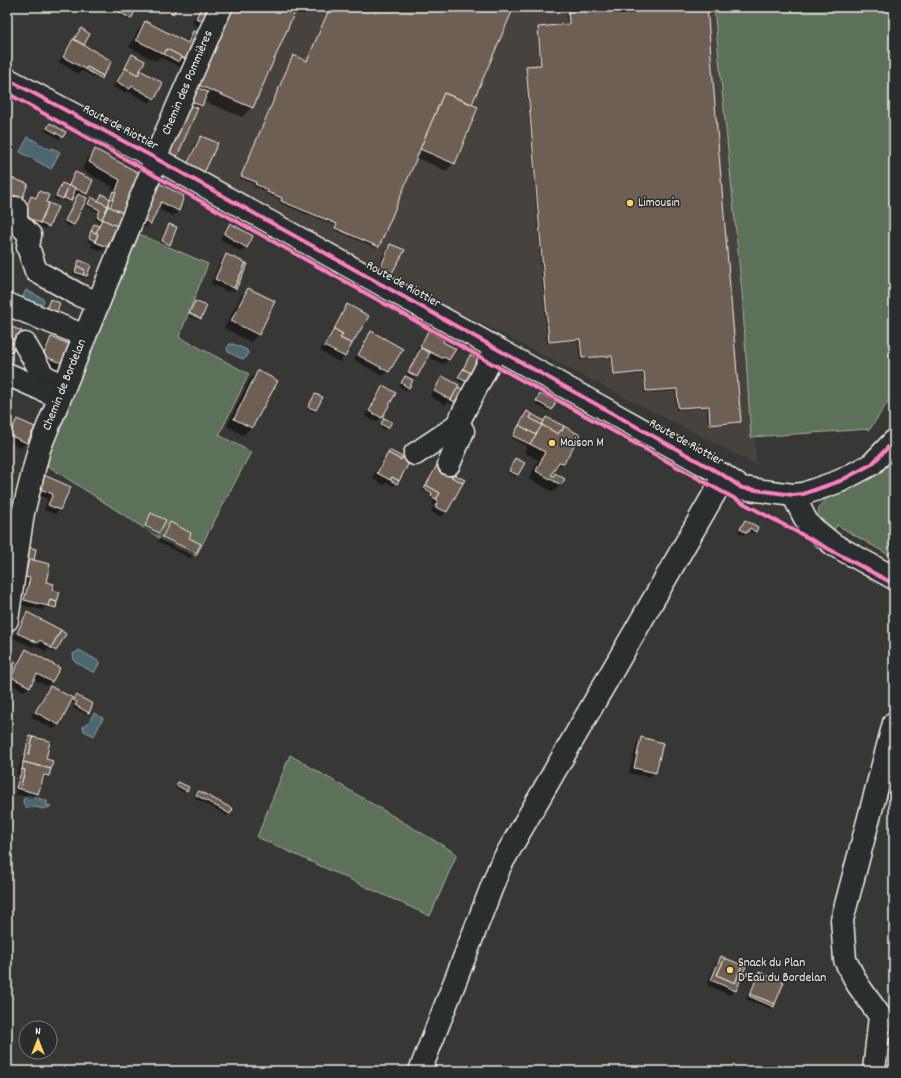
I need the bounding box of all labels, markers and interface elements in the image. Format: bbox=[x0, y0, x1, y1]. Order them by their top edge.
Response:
street label: Chemin des Pommières bbox=[157, 28, 219, 138]
street label: Route de Riottier bbox=[79, 100, 161, 156]
place label: Limousin bbox=[638, 194, 680, 213]
marker: Limousin bbox=[625, 198, 635, 208]
street label: Route de Riottier bbox=[362, 257, 444, 314]
street label: Chemin de Bordelan bbox=[38, 336, 92, 434]
street label: Route de Riottier bbox=[645, 415, 727, 472]
place label: Maison M bbox=[560, 434, 604, 453]
marker: Maison M bbox=[547, 438, 557, 448]
place label: Snack du Plan D'Eau du Bordelan bbox=[738, 954, 826, 988]
marker: Snack du Plan D'Eau du Bordelan bbox=[725, 965, 735, 975]
north arrow bbox=[18, 1020, 58, 1060]
text: N bbox=[35, 1024, 41, 1040]

